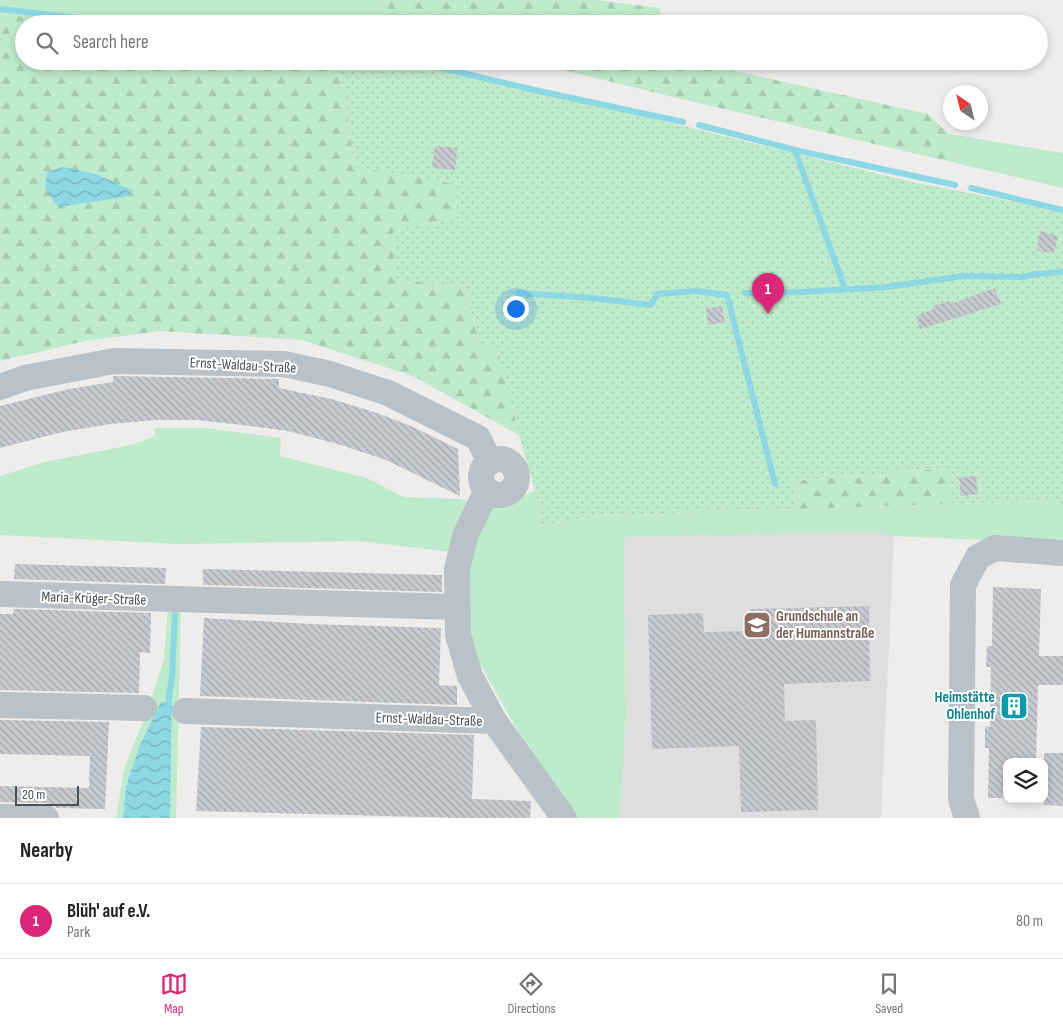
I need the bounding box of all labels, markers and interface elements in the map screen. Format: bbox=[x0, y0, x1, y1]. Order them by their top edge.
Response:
search box bbox=[15, 15, 1048, 70]
icon: search bbox=[33, 29, 61, 57]
text: Search here bbox=[73, 31, 149, 54]
north arrow bbox=[943, 85, 988, 130]
pin: 1 bbox=[752, 273, 784, 314]
your location bbox=[503, 296, 529, 322]
street label: Ernst-Waldau-Straße bbox=[189, 353, 297, 378]
street label: Maria-Krüger-Straße bbox=[41, 587, 147, 610]
place label: Grundschule an der Humannstraße bbox=[776, 607, 874, 643]
school or university icon: Grundschule an der Humannstraße bbox=[742, 610, 772, 640]
place label: Heimstätte Ohlenhof bbox=[935, 688, 995, 724]
building icon: Heimstätte Ohlenhof bbox=[999, 691, 1029, 721]
street label: Ernst-Waldau-Straße bbox=[375, 708, 483, 731]
map controls bbox=[1003, 758, 1048, 803]
button: layers bbox=[1003, 758, 1048, 803]
scale bar bbox=[15, 783, 79, 806]
text: 20 m bbox=[22, 786, 45, 803]
text: Nearby bbox=[20, 838, 73, 863]
text: Blüh' auf e.V. bbox=[67, 900, 150, 923]
text: 1 bbox=[33, 912, 39, 931]
text: 80 m bbox=[1016, 912, 1043, 931]
text: Park bbox=[67, 923, 90, 942]
tab: Map bbox=[160, 970, 188, 1017]
tab: Directions bbox=[507, 970, 556, 1017]
tab: Saved bbox=[875, 970, 903, 1017]

